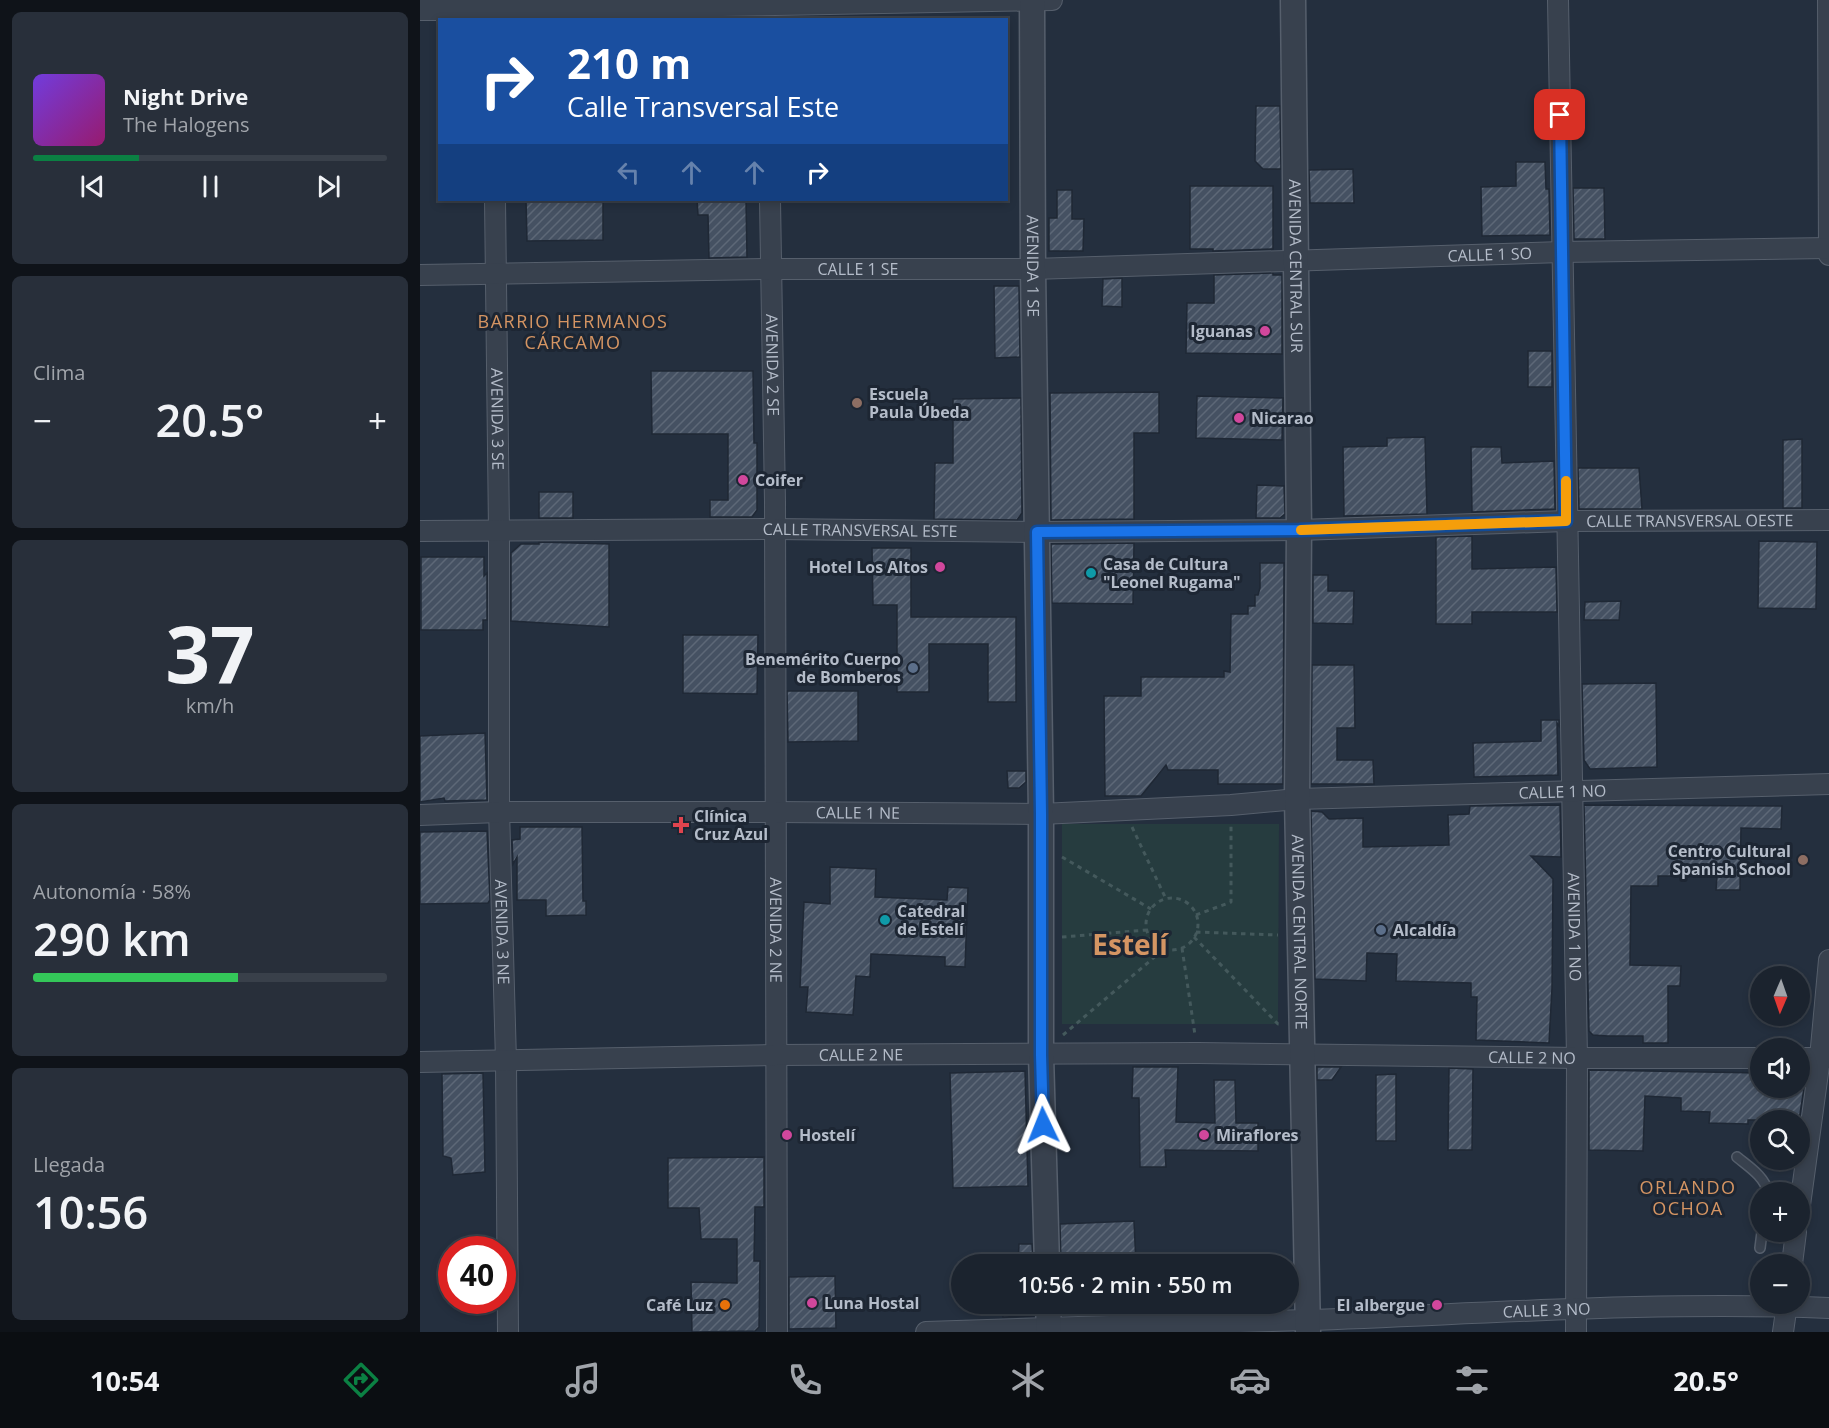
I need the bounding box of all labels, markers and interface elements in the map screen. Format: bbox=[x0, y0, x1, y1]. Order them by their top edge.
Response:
text: 210 m bbox=[567, 34, 691, 91]
icon: right bbox=[468, 42, 546, 120]
text: Night Drive bbox=[123, 81, 248, 111]
text: Calle Transversal Este bbox=[567, 88, 839, 125]
pin bbox=[1534, 89, 1585, 140]
icon: arrive bbox=[1543, 98, 1576, 131]
text: The Halogens bbox=[123, 111, 250, 138]
icon: left bbox=[612, 156, 645, 189]
icon: ahead bbox=[675, 156, 708, 189]
icon: ahead bbox=[738, 156, 771, 189]
icon: right bbox=[801, 156, 834, 189]
icon: previous bbox=[76, 170, 109, 203]
icon: pause bbox=[194, 170, 227, 203]
icon: next bbox=[312, 170, 345, 203]
street label: AVENIDA CENTRAL SUR bbox=[1284, 179, 1308, 353]
street label: AVENIDA 1 SE bbox=[1022, 215, 1045, 317]
street label: CALLE 1 SO bbox=[1447, 242, 1532, 267]
street label: CALLE 1 SE bbox=[817, 258, 898, 280]
district label: BARRIO HERMANOS CÁRCAMO bbox=[478, 309, 668, 354]
street label: AVENIDA 2 SE bbox=[761, 314, 785, 416]
place label: Iguanas bbox=[1190, 320, 1253, 342]
marker: Iguanas bbox=[1258, 324, 1272, 338]
text: Clima bbox=[33, 359, 85, 386]
street label: AVENIDA 3 SE bbox=[486, 368, 509, 470]
place label: Escuela Paula Úbeda bbox=[869, 383, 969, 423]
text: 20.5° bbox=[156, 389, 264, 450]
marker: Escuela Paula Úbeda bbox=[850, 396, 864, 410]
text: − bbox=[33, 398, 52, 443]
text: + bbox=[368, 398, 387, 443]
place label: Nicarao bbox=[1251, 407, 1314, 429]
marker: Nicarao bbox=[1232, 411, 1246, 425]
place label: Coifer bbox=[755, 469, 803, 491]
marker: Coifer bbox=[736, 473, 750, 487]
street label: CALLE TRANSVERSAL OESTE bbox=[1586, 509, 1793, 532]
street label: CALLE TRANSVERSAL ESTE bbox=[763, 518, 957, 542]
place label: Casa de Cultura "Leonel Rugama" bbox=[1103, 553, 1241, 593]
place label: Hotel Los Altos bbox=[809, 556, 928, 578]
marker: Hotel Los Altos bbox=[933, 560, 947, 574]
marker: Casa de Cultura "Leonel Rugama" bbox=[1084, 566, 1098, 580]
text: 37 bbox=[165, 600, 255, 706]
place label: Benemérito Cuerpo de Bomberos bbox=[745, 648, 901, 688]
marker: Benemérito Cuerpo de Bomberos bbox=[906, 661, 920, 675]
text: km/h bbox=[186, 692, 234, 719]
street label: CALLE 1 NO bbox=[1518, 779, 1607, 804]
street label: CALLE 1 NE bbox=[816, 801, 900, 824]
place label: Clínica Cruz Azul bbox=[694, 805, 768, 845]
marker: Clínica Cruz Azul bbox=[672, 816, 690, 834]
street label: AVENIDA CENTRAL NORTE bbox=[1287, 834, 1313, 1030]
place label: Centro Cultural Spanish School bbox=[1668, 840, 1791, 880]
marker: Centro Cultural Spanish School bbox=[1796, 853, 1810, 867]
street label: AVENIDA 1 NO bbox=[1563, 872, 1587, 981]
street label: AVENIDA 2 NE bbox=[765, 877, 787, 983]
text: Autonomía · 58% bbox=[33, 878, 191, 905]
street label: AVENIDA 3 NE bbox=[490, 879, 515, 985]
place label: Catedral de Estelí bbox=[897, 900, 965, 940]
text: 290 km bbox=[33, 908, 191, 969]
marker: Catedral de Estelí bbox=[878, 913, 892, 927]
place label: Alcaldía bbox=[1393, 919, 1456, 941]
marker: Alcaldía bbox=[1374, 923, 1388, 937]
district label: Estelí bbox=[1092, 925, 1169, 963]
north arrow bbox=[1750, 966, 1810, 1026]
map controls bbox=[1750, 966, 1810, 1314]
button: sound bbox=[1750, 1038, 1810, 1098]
street label: CALLE 2 NE bbox=[819, 1043, 903, 1066]
street label: CALLE 2 NO bbox=[1488, 1046, 1576, 1069]
position arrow bbox=[1011, 1093, 1075, 1157]
button: search bbox=[1750, 1110, 1810, 1170]
place label: Hostelí bbox=[799, 1124, 856, 1146]
place label: Miraflores bbox=[1216, 1124, 1299, 1146]
marker: Hostelí bbox=[780, 1128, 794, 1142]
marker: Miraflores bbox=[1197, 1128, 1211, 1142]
text: Llegada bbox=[33, 1151, 105, 1178]
district label: ORLANDO OCHOA bbox=[1639, 1175, 1737, 1220]
text: 10:56 bbox=[33, 1181, 148, 1242]
button: + bbox=[1750, 1182, 1810, 1242]
speed limit sign: 40 bbox=[438, 1236, 516, 1314]
button: − bbox=[1750, 1254, 1810, 1314]
text: 10:56 · 2 min · 550 m bbox=[1017, 1269, 1233, 1299]
place label: Luna Hostal bbox=[824, 1292, 919, 1314]
place label: Café Luz bbox=[646, 1294, 713, 1316]
place label: El albergue bbox=[1337, 1294, 1425, 1316]
marker: Luna Hostal bbox=[805, 1296, 819, 1310]
street label: CALLE 3 NO bbox=[1502, 1297, 1591, 1323]
marker: Café Luz bbox=[718, 1298, 732, 1312]
marker: El albergue bbox=[1430, 1298, 1444, 1312]
icon: directions bbox=[340, 1359, 382, 1401]
icon: music bbox=[562, 1359, 604, 1401]
icon: phone bbox=[784, 1359, 826, 1401]
icon: climate bbox=[1007, 1359, 1049, 1401]
icon: car bbox=[1229, 1359, 1271, 1401]
icon: filters bbox=[1451, 1359, 1493, 1401]
text: 10:54 bbox=[90, 1362, 160, 1399]
text: 20.5° bbox=[1673, 1362, 1739, 1399]

